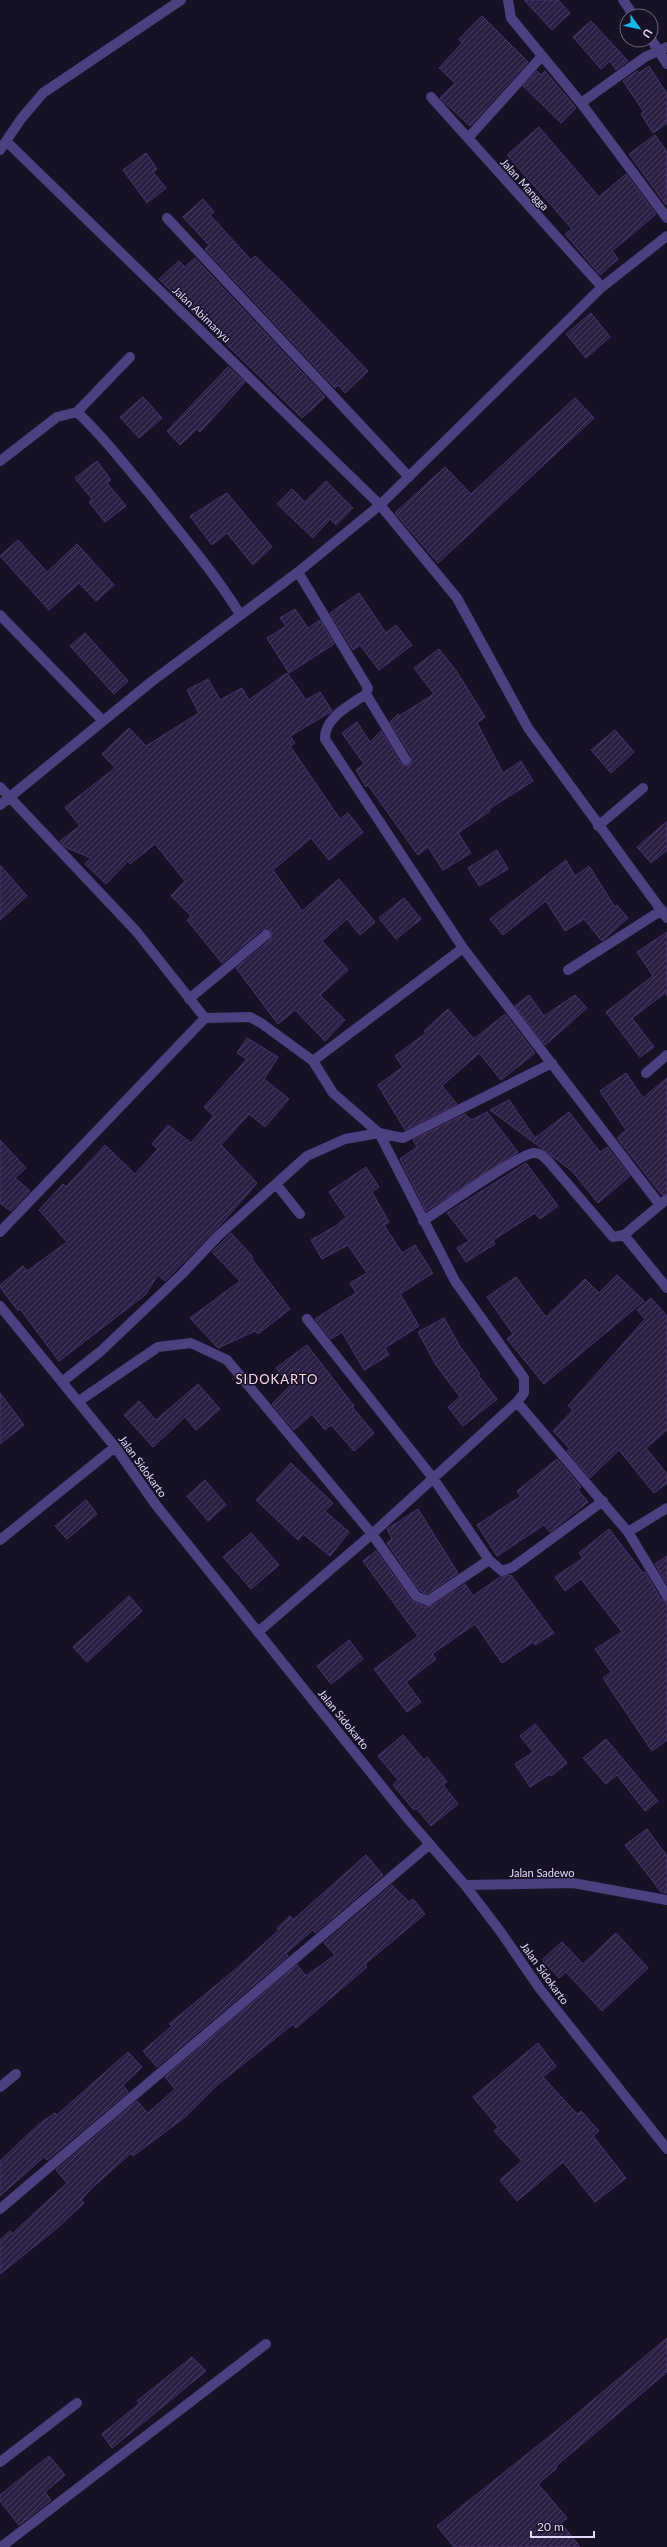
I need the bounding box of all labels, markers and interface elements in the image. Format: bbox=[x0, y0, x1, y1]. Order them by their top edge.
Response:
north arrow bbox=[619, 8, 659, 48]
text: U bbox=[640, 27, 655, 41]
street label: Jalan Mangga bbox=[498, 155, 552, 213]
street label: Jalan Abimanyu bbox=[170, 283, 234, 345]
district label: SIDOKARTO bbox=[236, 1371, 318, 1387]
street label: Jalan Sidokarto bbox=[116, 1433, 170, 1499]
street label: Jalan Sidokarto bbox=[316, 1687, 372, 1751]
street label: Jalan Sadewo bbox=[510, 1866, 574, 1879]
street label: Jalan Sidokarto bbox=[518, 1940, 572, 2006]
scale bar bbox=[531, 2513, 594, 2539]
text: 20 m bbox=[537, 2519, 564, 2534]

